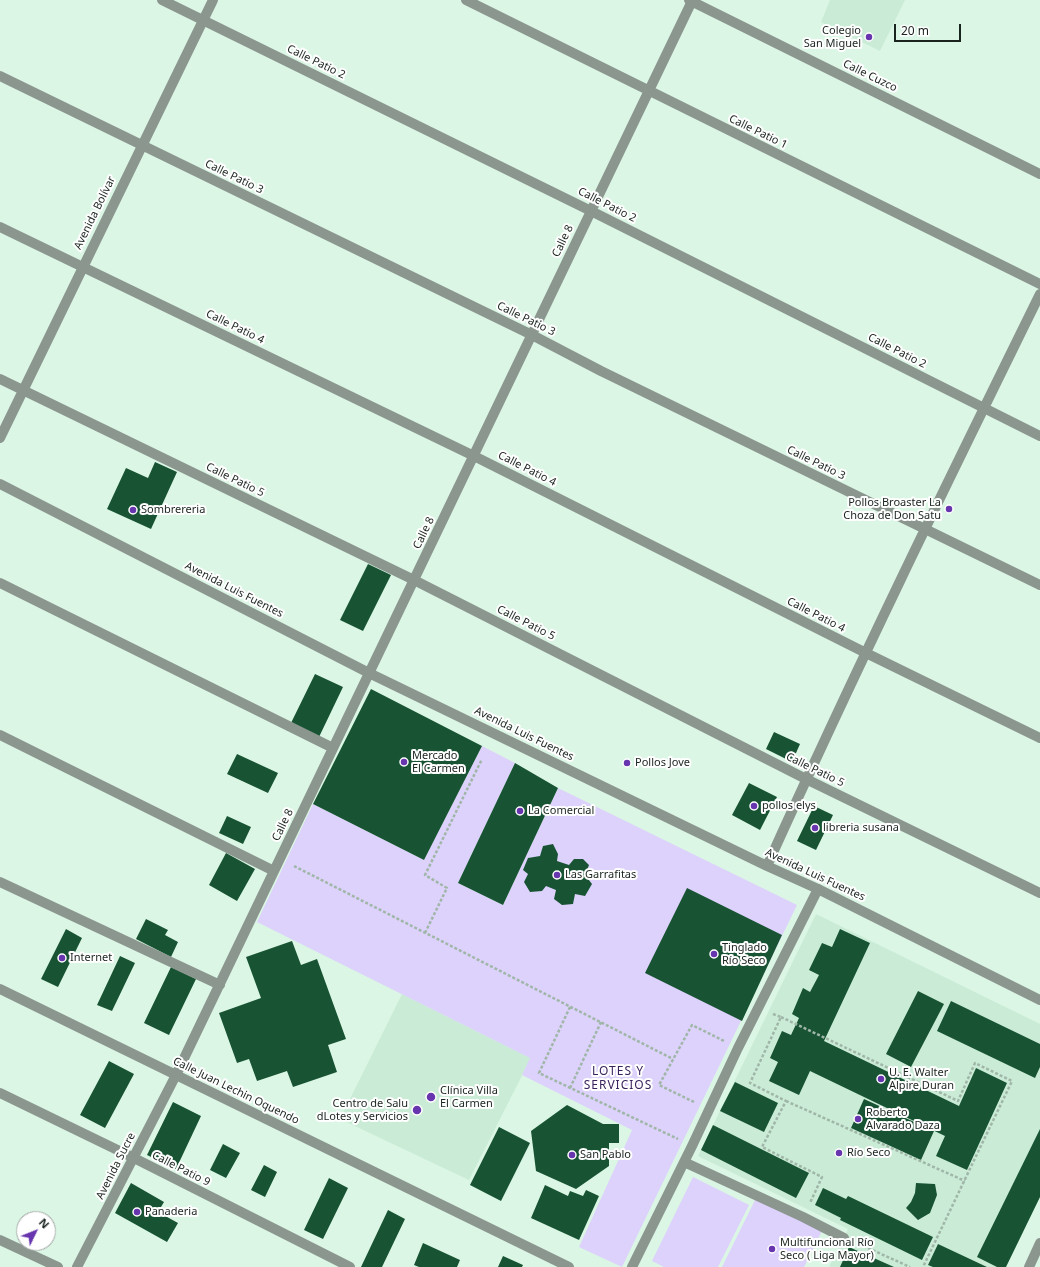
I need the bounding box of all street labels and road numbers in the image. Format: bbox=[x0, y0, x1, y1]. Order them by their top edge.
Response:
street label: Calle Patio 2 bbox=[285, 42, 347, 82]
street label: Calle Cuzco bbox=[841, 57, 899, 95]
street label: Calle Patio 1 bbox=[727, 112, 789, 152]
street label: Calle Patio 3 bbox=[203, 157, 265, 197]
street label: Avenida Bolívar bbox=[72, 174, 118, 252]
street label: Calle Patio 2 bbox=[576, 185, 638, 225]
street label: Calle 8 bbox=[550, 223, 576, 259]
street label: Calle Patio 3 bbox=[495, 299, 557, 339]
street label: Calle Patio 4 bbox=[204, 307, 266, 347]
street label: Calle Patio 2 bbox=[866, 331, 928, 371]
street label: Calle Patio 3 bbox=[785, 443, 847, 483]
street label: Calle Patio 4 bbox=[496, 449, 558, 489]
street label: Calle Patio 5 bbox=[204, 460, 266, 500]
street label: Calle 8 bbox=[411, 515, 437, 551]
street label: Avenida Luis Fuentes bbox=[183, 559, 285, 621]
street label: Calle Patio 4 bbox=[785, 595, 847, 635]
street label: Calle Patio 5 bbox=[495, 603, 557, 643]
street label: Avenida Luis Fuentes bbox=[472, 704, 576, 764]
street label: Calle Patio 5 bbox=[784, 750, 846, 790]
street label: Calle 8 bbox=[270, 807, 296, 843]
street label: Avenida Luis Fuentes bbox=[763, 846, 867, 904]
street label: Calle Juan Lechin Oquendo bbox=[171, 1055, 301, 1127]
street label: Avenida Sucre bbox=[94, 1131, 138, 1201]
street label: Calle Patio 9 bbox=[150, 1149, 212, 1189]

